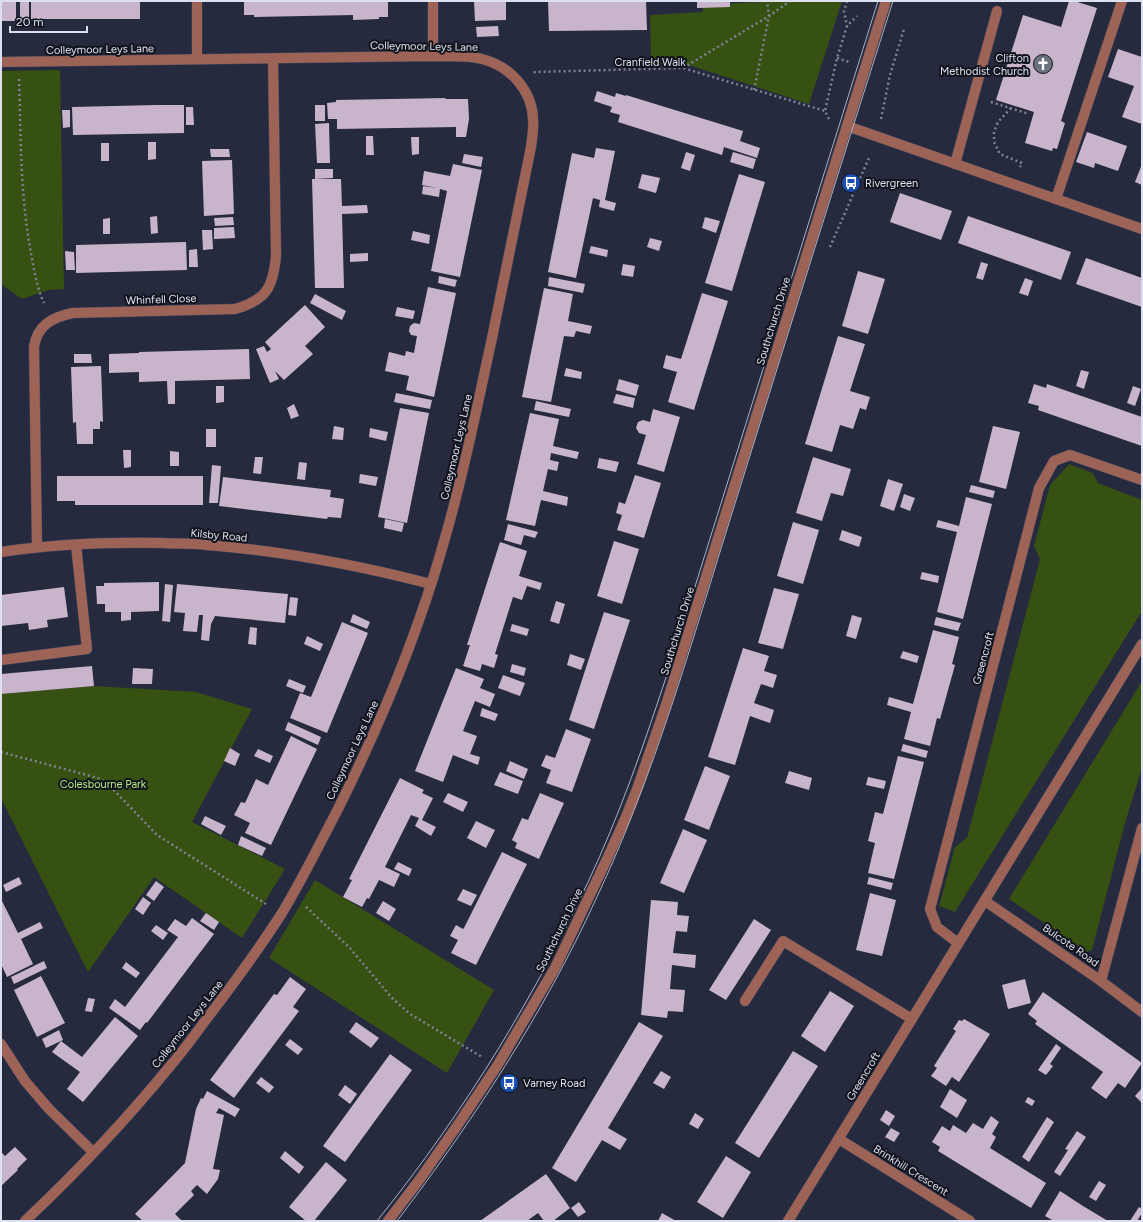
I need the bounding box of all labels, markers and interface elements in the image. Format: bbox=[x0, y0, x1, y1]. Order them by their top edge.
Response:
scale bar bbox=[10, 8, 87, 34]
text: 20 m bbox=[16, 15, 44, 29]
street label: Colleymoor Leys Lane bbox=[370, 39, 478, 54]
street label: Colleymoor Leys Lane bbox=[46, 42, 154, 57]
place label: Clifton Methodist Church bbox=[940, 52, 1029, 78]
church icon: Clifton Methodist Church bbox=[1032, 53, 1054, 75]
street label: Cranfield Walk bbox=[614, 56, 686, 69]
bus stop icon: Rivergreen bbox=[840, 172, 862, 194]
place label: Rivergreen bbox=[865, 177, 918, 190]
street label: Southchurch Drive bbox=[754, 275, 793, 367]
street label: Whinfell Close bbox=[125, 292, 197, 307]
street label: Colleymoor Leys Lane bbox=[438, 393, 475, 501]
street label: Kilsby Road bbox=[190, 527, 248, 544]
street label: Southchurch Drive bbox=[658, 585, 697, 677]
street label: Greencroft bbox=[970, 630, 997, 686]
street label: Colleymoor Leys Lane bbox=[324, 699, 381, 802]
park label: Colesbourne Park bbox=[60, 778, 147, 791]
street label: Southchurch Drive bbox=[533, 886, 585, 974]
street label: Bulcote Road bbox=[1040, 921, 1101, 970]
street label: Colleymoor Leys Lane bbox=[149, 978, 226, 1071]
street label: Greencroft bbox=[844, 1050, 883, 1103]
bus stop icon: Varney Road bbox=[498, 1072, 520, 1094]
place label: Varney Road bbox=[523, 1077, 585, 1090]
street label: Brinkhill Crescent bbox=[871, 1142, 951, 1199]

